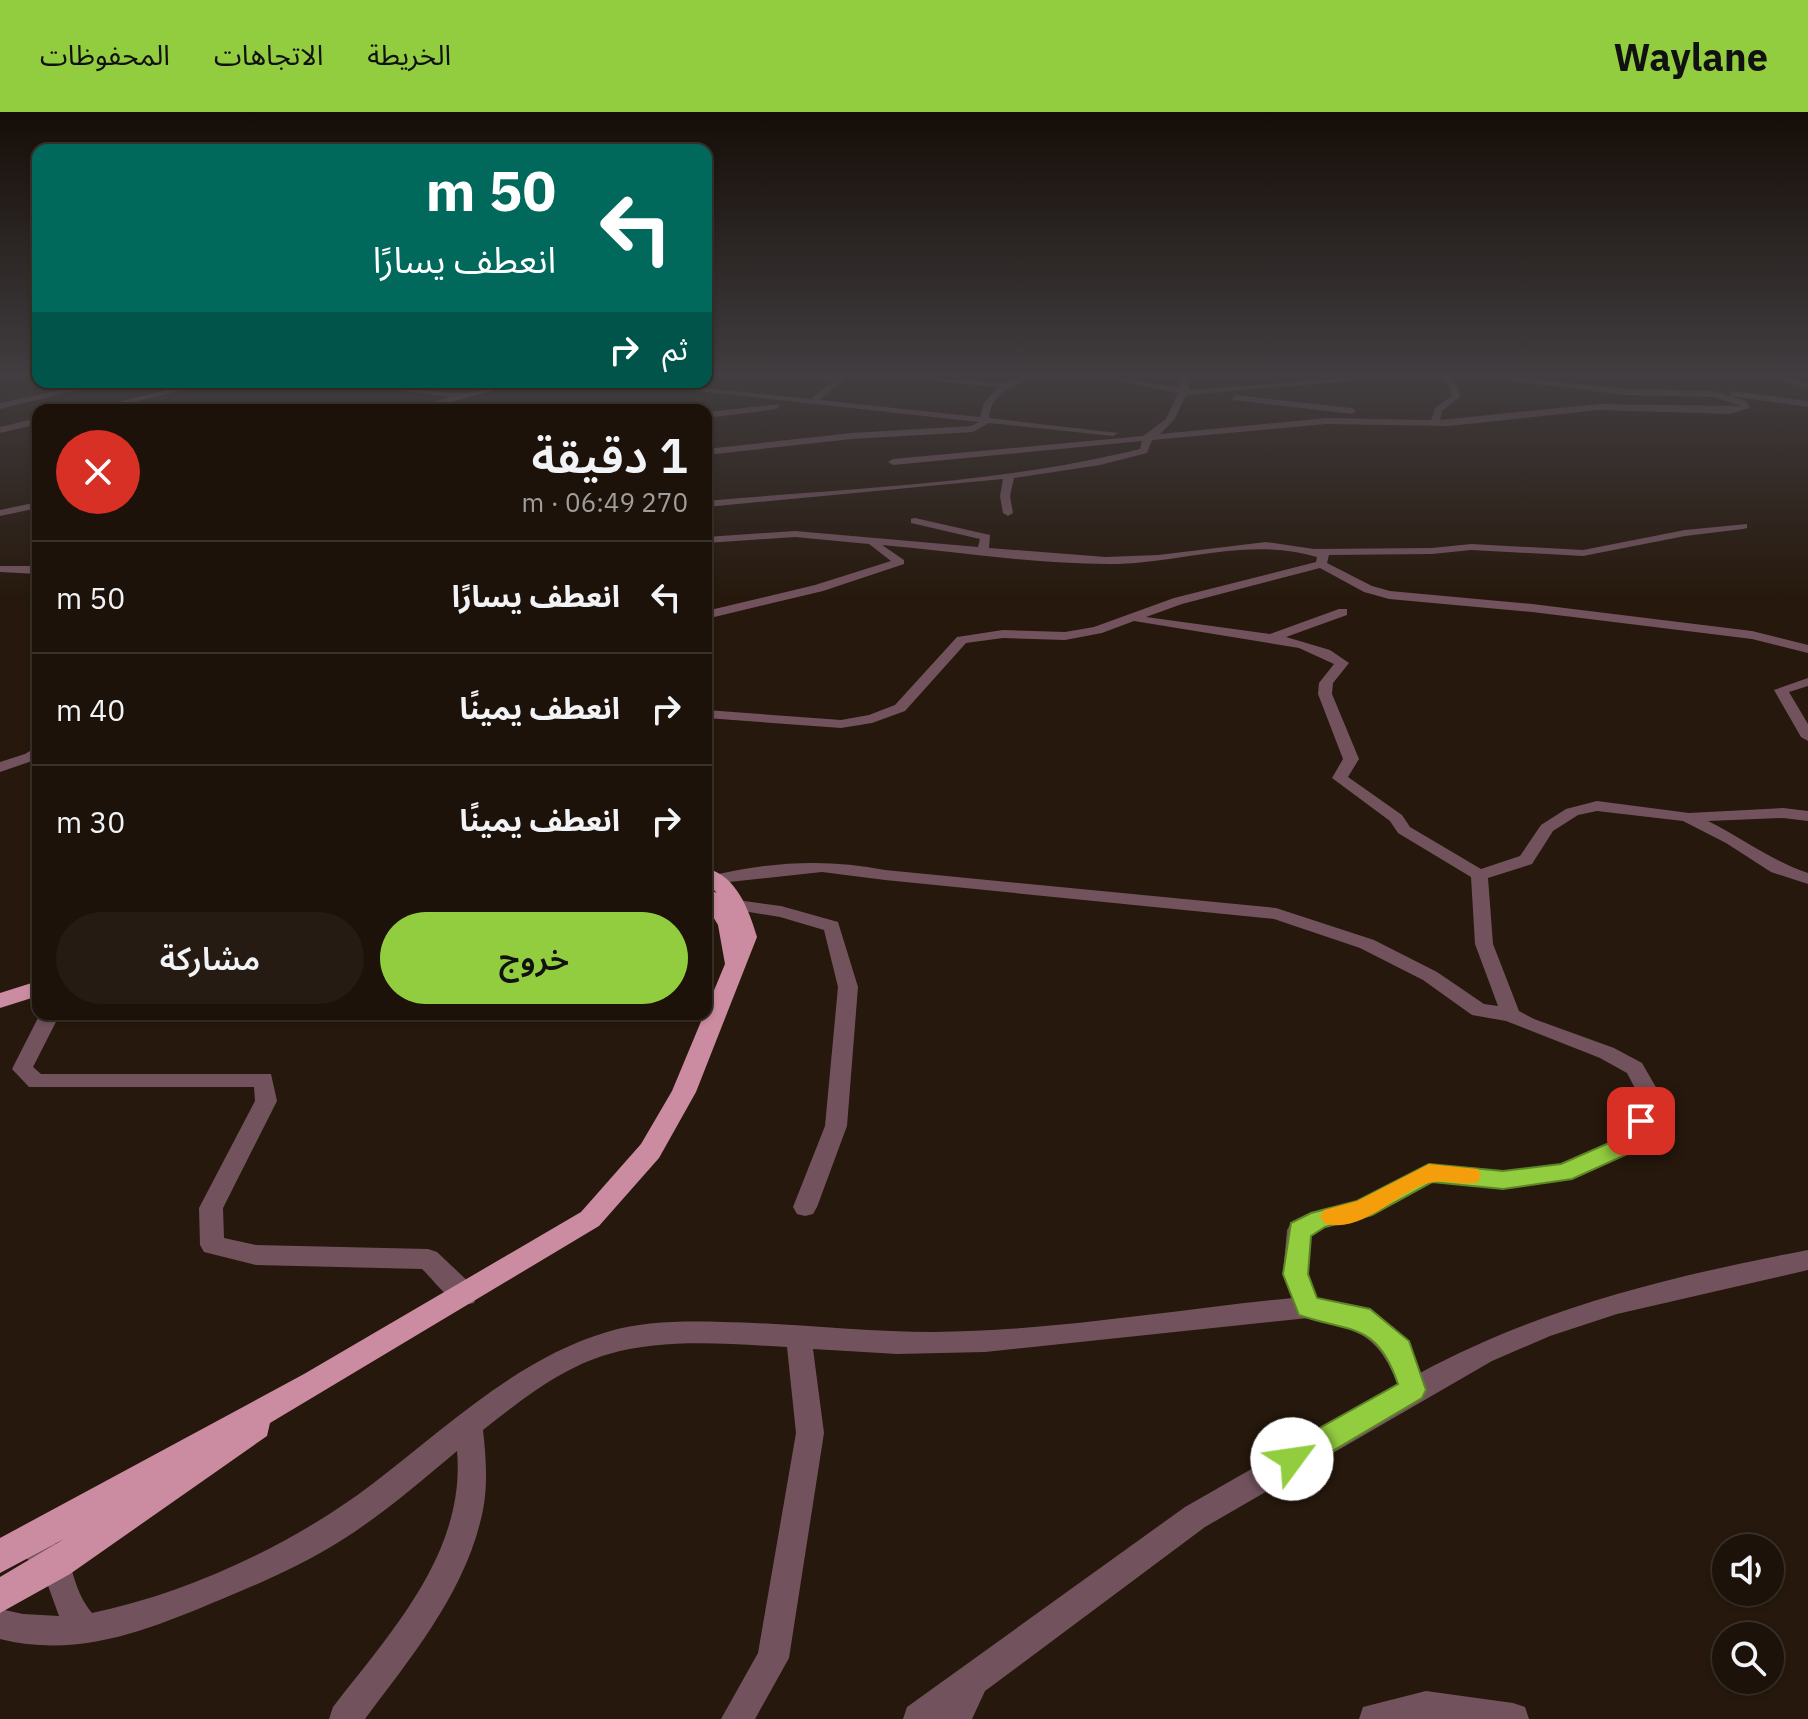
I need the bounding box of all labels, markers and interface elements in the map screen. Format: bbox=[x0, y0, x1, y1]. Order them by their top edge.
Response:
text: Waylane bbox=[1613, 32, 1768, 81]
text: المحفوظات bbox=[40, 36, 170, 73]
text: الاتجاهات bbox=[214, 36, 323, 73]
text: الخريطة bbox=[367, 36, 451, 73]
text: 50 m bbox=[426, 154, 556, 226]
icon: left bbox=[584, 176, 688, 280]
text: انعطف يسارًا bbox=[373, 236, 556, 283]
icon: right bbox=[602, 328, 646, 372]
text: ثم bbox=[662, 329, 688, 368]
text: 1 دقيقة bbox=[531, 424, 688, 486]
button: close bbox=[56, 430, 140, 514]
text: 270 m · 06:49 bbox=[522, 485, 688, 519]
icon: left bbox=[644, 575, 688, 619]
text: انعطف يسارًا bbox=[452, 576, 620, 615]
text: 50 m bbox=[56, 578, 125, 617]
icon: right bbox=[644, 687, 688, 731]
text: انعطف يمينًا bbox=[460, 688, 620, 727]
text: 40 m bbox=[56, 690, 125, 729]
icon: right bbox=[644, 799, 688, 843]
text: انعطف يمينًا bbox=[460, 800, 620, 839]
text: 30 m bbox=[56, 802, 125, 841]
button: مشاركة bbox=[56, 912, 364, 1004]
button: خروج bbox=[380, 912, 688, 1004]
pin bbox=[1607, 1087, 1675, 1155]
icon: arrive bbox=[1619, 1099, 1663, 1143]
position arrow bbox=[1250, 1417, 1334, 1501]
map controls bbox=[1712, 1534, 1784, 1694]
button: sound bbox=[1712, 1534, 1784, 1606]
button: search bbox=[1712, 1622, 1784, 1694]

